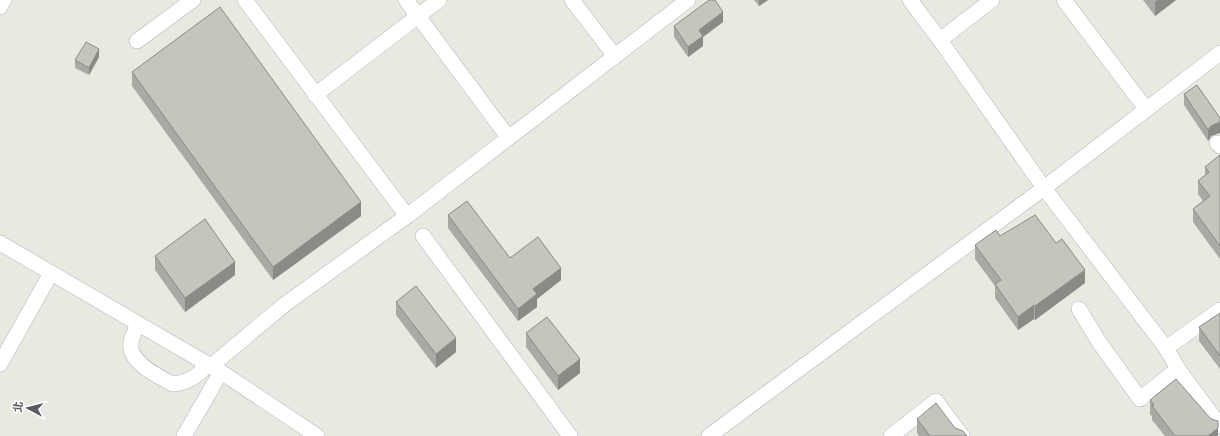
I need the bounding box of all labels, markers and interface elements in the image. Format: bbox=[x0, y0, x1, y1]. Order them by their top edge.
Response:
north arrow bbox=[8, 388, 48, 428]
text: 北 bbox=[11, 401, 25, 413]

